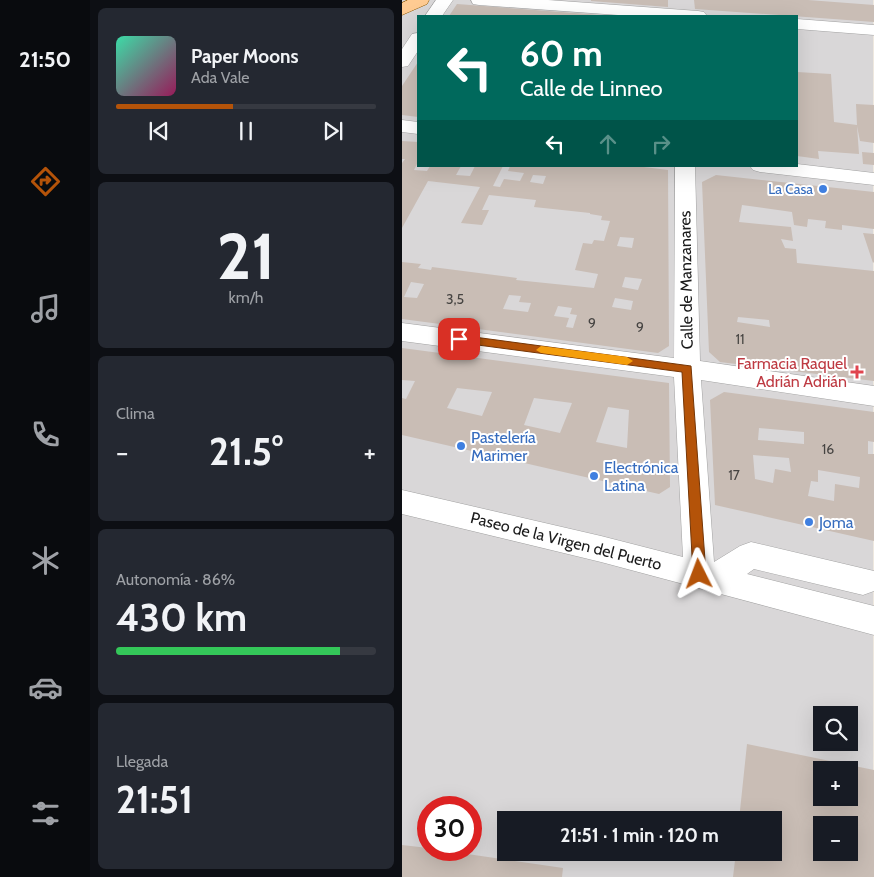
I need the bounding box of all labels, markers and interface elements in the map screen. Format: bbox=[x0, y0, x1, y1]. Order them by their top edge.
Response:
text: 60 m bbox=[520, 32, 603, 75]
icon: left bbox=[437, 35, 502, 100]
text: Paper Moons bbox=[191, 45, 299, 68]
text: 21:50 bbox=[19, 46, 71, 73]
text: Ada Vale bbox=[191, 68, 250, 87]
text: Calle de Linneo bbox=[520, 75, 663, 102]
icon: previous bbox=[145, 117, 173, 145]
icon: pause bbox=[232, 117, 260, 145]
icon: next bbox=[319, 117, 347, 145]
icon: left bbox=[541, 130, 569, 158]
icon: ahead bbox=[594, 130, 622, 158]
icon: right bbox=[647, 130, 675, 158]
icon: directions bbox=[28, 164, 63, 199]
place label: La Casa bbox=[768, 180, 813, 198]
marker: La Casa bbox=[817, 183, 829, 195]
street label: Calle de Manzanares bbox=[675, 210, 697, 349]
text: 21 bbox=[217, 216, 275, 295]
text: km/h bbox=[228, 288, 264, 307]
house number: 3,5 bbox=[446, 290, 464, 308]
icon: music bbox=[28, 291, 63, 326]
house number: 9 bbox=[588, 314, 596, 332]
pin bbox=[438, 318, 480, 360]
house number: 9 bbox=[636, 318, 644, 336]
icon: arrive bbox=[445, 325, 473, 353]
house number: 11 bbox=[735, 330, 745, 348]
place label: Farmacia Raquel Adrián Adrián bbox=[737, 354, 847, 391]
marker: Farmacia Raquel Adrián Adrián bbox=[851, 366, 863, 378]
text: Clima bbox=[116, 404, 155, 423]
icon: phone bbox=[28, 417, 63, 452]
text: 21.5° bbox=[209, 428, 283, 475]
place label: Pastelería Marimer bbox=[471, 428, 536, 465]
text: − bbox=[116, 435, 128, 469]
text: + bbox=[364, 435, 376, 469]
marker: Pastelería Marimer bbox=[455, 440, 467, 452]
house number: 16 bbox=[822, 440, 834, 458]
place label: Electrónica Latina bbox=[604, 458, 679, 495]
house number: 17 bbox=[728, 466, 740, 484]
marker: Electrónica Latina bbox=[588, 470, 600, 482]
street label: Paseo de la Virgen del Puerto bbox=[468, 508, 664, 574]
place label: Joma bbox=[818, 513, 854, 532]
marker: Joma bbox=[803, 516, 815, 528]
icon: climate bbox=[28, 543, 63, 578]
position arrow bbox=[672, 547, 724, 599]
text: Autonomía · 86% bbox=[116, 570, 235, 589]
text: 430 km bbox=[116, 594, 247, 641]
icon: car bbox=[28, 670, 63, 705]
map controls bbox=[813, 706, 858, 861]
button: search bbox=[813, 706, 858, 751]
text: Llegada bbox=[116, 752, 168, 771]
button: + bbox=[813, 761, 858, 806]
text: 21:51 bbox=[116, 776, 193, 823]
icon: filters bbox=[28, 796, 63, 831]
speed limit sign: 30 bbox=[417, 796, 482, 861]
button: − bbox=[813, 816, 858, 861]
text: 21:51 · 1 min · 120 m bbox=[560, 824, 719, 847]

